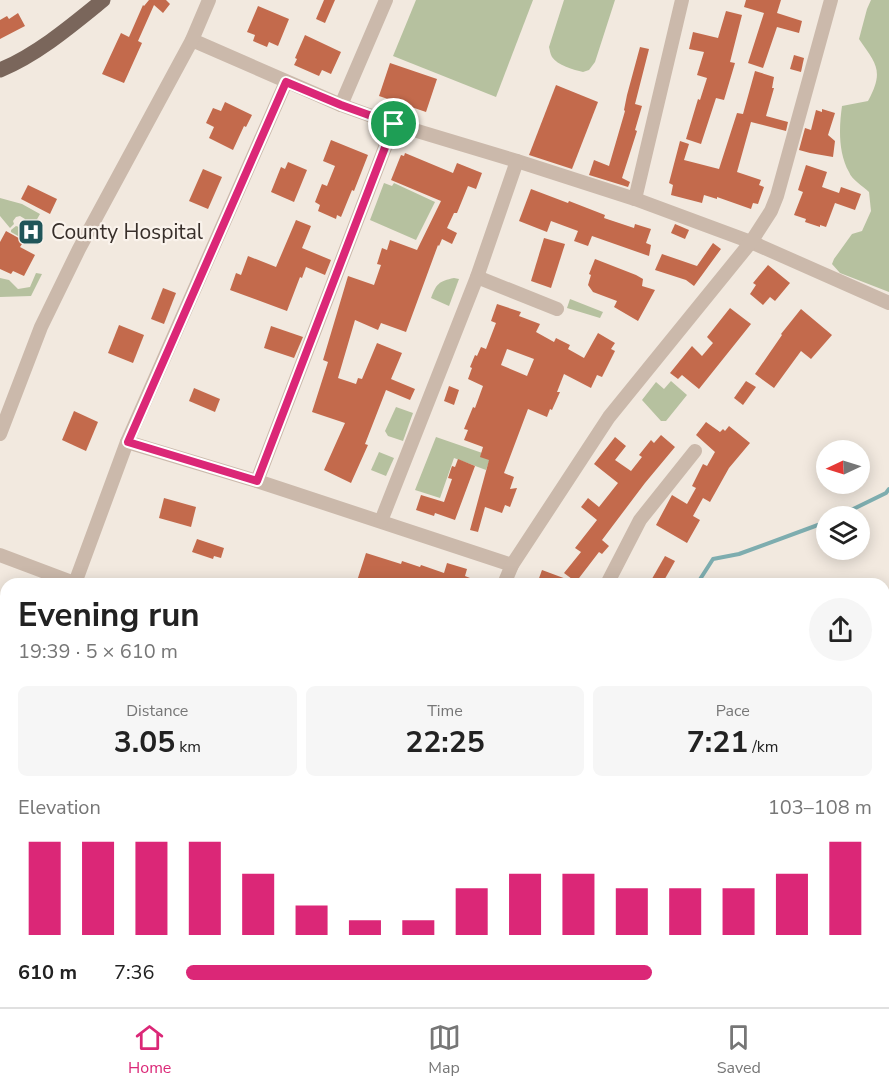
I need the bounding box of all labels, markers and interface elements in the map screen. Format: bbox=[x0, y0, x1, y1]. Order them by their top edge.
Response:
pin bbox=[368, 98, 419, 149]
icon: arrive bbox=[377, 107, 410, 140]
hospital icon: County Hospital bbox=[16, 217, 46, 247]
place label: County Hospital bbox=[51, 218, 204, 246]
north arrow bbox=[816, 440, 870, 494]
map controls bbox=[816, 440, 870, 560]
button: layers bbox=[816, 506, 870, 560]
text: Evening run bbox=[18, 593, 200, 638]
button: share bbox=[809, 598, 872, 661]
text: 19:39 · 5 × 610 m bbox=[18, 638, 178, 665]
text: Distance bbox=[126, 700, 188, 722]
text: Time bbox=[427, 700, 463, 722]
text: Pace bbox=[716, 700, 750, 722]
text: 3.05 bbox=[114, 722, 175, 763]
text: 22:25 bbox=[405, 722, 485, 763]
text: 7:21 bbox=[687, 722, 748, 763]
text: km bbox=[175, 736, 201, 758]
text: /km bbox=[748, 736, 779, 758]
text: Elevation bbox=[18, 794, 101, 821]
text: 103–108 m bbox=[768, 794, 872, 821]
text: 610 m bbox=[18, 959, 77, 986]
text: 7:36 bbox=[114, 959, 155, 986]
tab: Home bbox=[128, 1021, 171, 1079]
tab: Map bbox=[428, 1021, 461, 1079]
tab: Saved bbox=[717, 1021, 761, 1079]

